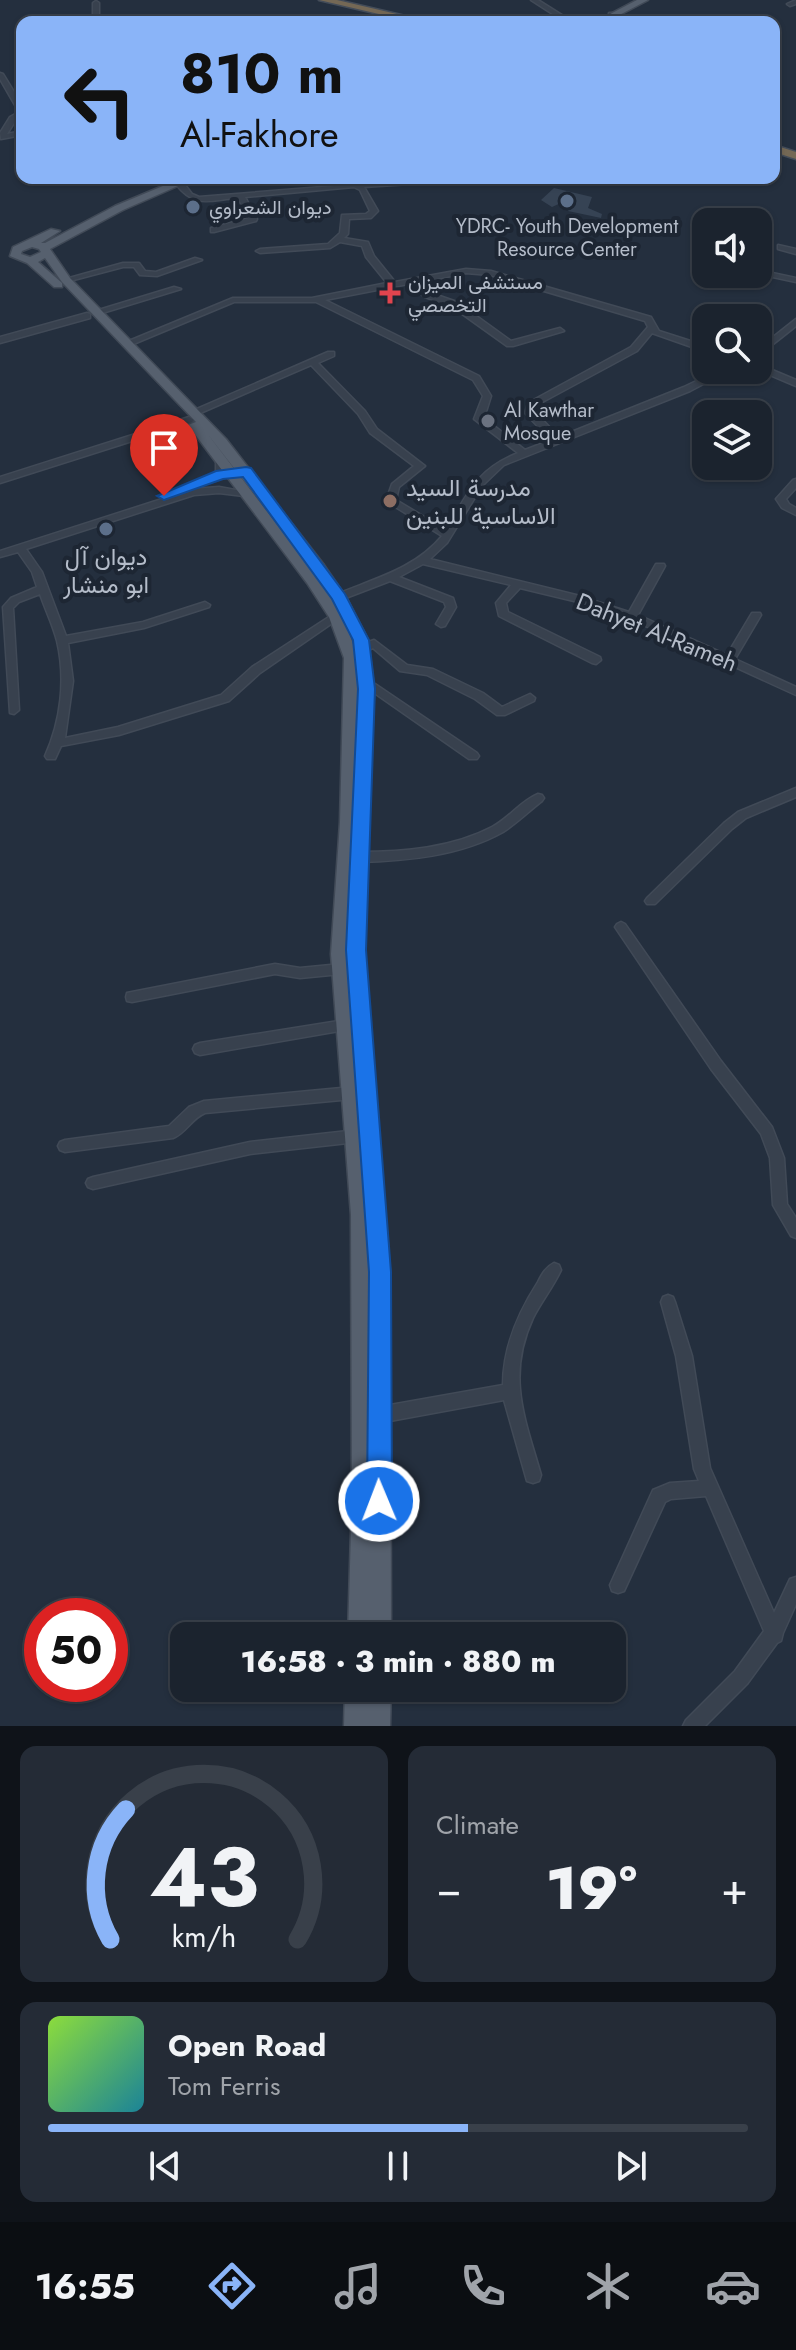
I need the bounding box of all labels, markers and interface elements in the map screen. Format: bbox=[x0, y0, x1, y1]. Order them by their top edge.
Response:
text: 810 m bbox=[180, 33, 343, 114]
icon: left bbox=[48, 48, 152, 152]
text: Al-Fakhore bbox=[180, 108, 339, 160]
marker: YDRC- Youth Development Resource Center bbox=[558, 192, 576, 210]
place label: ديوان الشعراوي bbox=[209, 193, 332, 224]
marker: ديوان الشعراوي bbox=[184, 198, 202, 216]
map controls bbox=[692, 208, 772, 480]
button: sound bbox=[692, 208, 772, 288]
place label: YDRC- Youth Development Resource Center bbox=[456, 212, 678, 264]
place label: مستشفى الميزان التخصصي bbox=[408, 268, 543, 322]
marker: مستشفى الميزان التخصصي bbox=[379, 282, 401, 304]
button: search bbox=[692, 304, 772, 384]
place label: Al Kawthar Mosque bbox=[504, 396, 594, 448]
button: layers bbox=[692, 400, 772, 480]
marker: Al Kawthar Mosque bbox=[479, 412, 497, 430]
pin bbox=[130, 414, 198, 496]
icon: arrive bbox=[142, 426, 186, 470]
place label: مدرسة السيد الاساسية للبنين bbox=[406, 470, 555, 533]
marker: مدرسة السيد الاساسية للبنين bbox=[381, 492, 399, 510]
marker: ديوان آل ابو منشار bbox=[97, 520, 115, 538]
place label: ديوان آل ابو منشار bbox=[62, 539, 149, 602]
street label: Dahyet Al-Rameh bbox=[571, 584, 743, 680]
position arrow bbox=[337, 1459, 421, 1543]
speed limit sign: 50 bbox=[24, 1598, 128, 1702]
text: 16:58 · 3 min · 880 m bbox=[241, 1640, 555, 1683]
text: Climate bbox=[436, 1806, 519, 1844]
text: 43 bbox=[149, 1817, 259, 1937]
text: 19° bbox=[546, 1845, 637, 1932]
text: − bbox=[436, 1857, 462, 1921]
text: + bbox=[721, 1857, 748, 1921]
text: km/h bbox=[172, 1916, 236, 1958]
text: Open Road bbox=[168, 2024, 326, 2067]
text: Tom Ferris bbox=[168, 2067, 280, 2105]
icon: previous bbox=[143, 2144, 187, 2188]
icon: pause bbox=[376, 2144, 420, 2188]
icon: next bbox=[609, 2144, 653, 2188]
icon: directions bbox=[204, 2258, 260, 2314]
icon: music bbox=[330, 2258, 386, 2314]
icon: phone bbox=[455, 2258, 511, 2314]
icon: climate bbox=[580, 2258, 636, 2314]
icon: car bbox=[705, 2258, 761, 2314]
text: 16:55 bbox=[35, 2260, 135, 2312]

